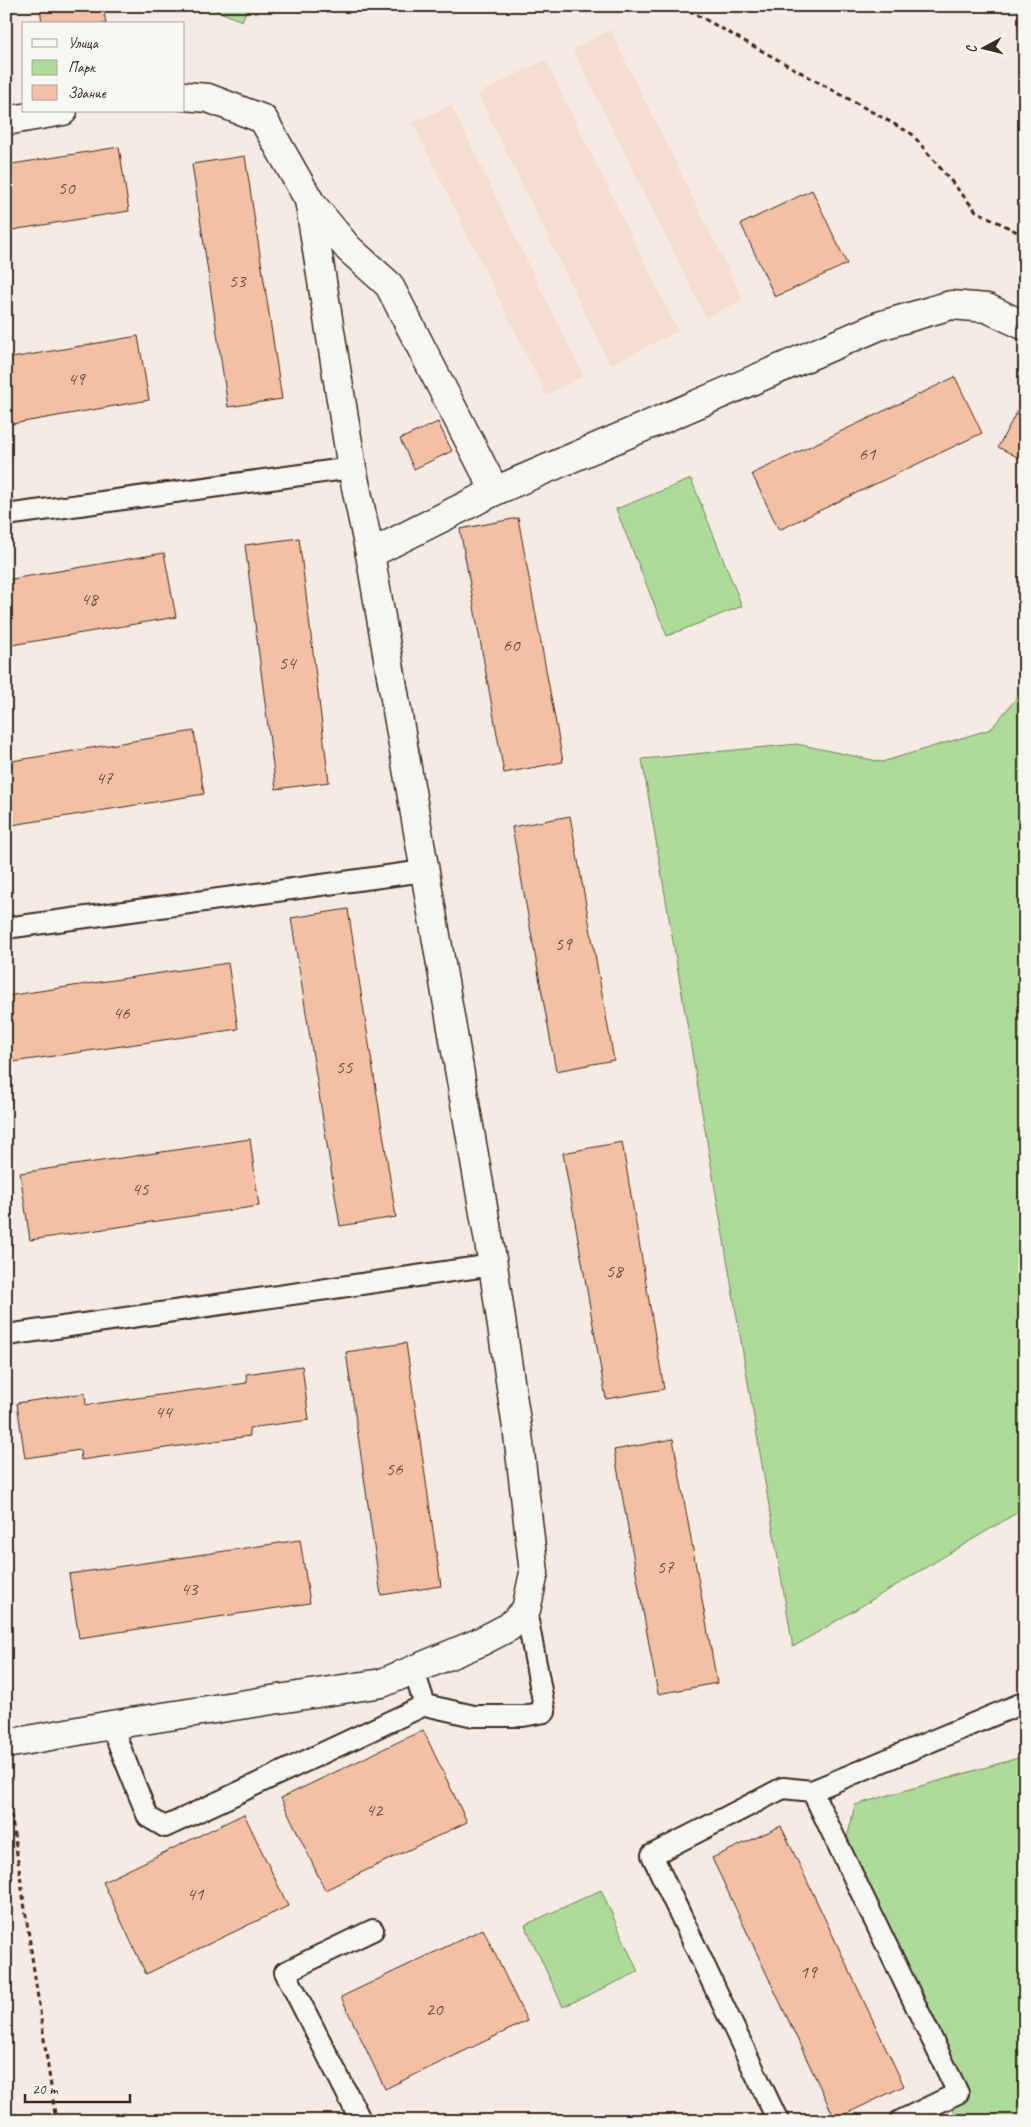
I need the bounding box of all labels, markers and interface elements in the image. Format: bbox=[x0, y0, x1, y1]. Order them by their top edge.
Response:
legend bbox=[22, 22, 185, 112]
north arrow bbox=[958, 22, 1008, 72]
text: Улица bbox=[68, 34, 99, 53]
text: С bbox=[962, 43, 980, 54]
text: Парк bbox=[68, 58, 96, 77]
text: Здание bbox=[68, 84, 107, 103]
house number: 50 bbox=[57, 176, 76, 200]
house number: 53 bbox=[228, 269, 247, 293]
house number: 49 bbox=[67, 367, 86, 391]
house number: 61 bbox=[858, 442, 877, 466]
house number: 48 bbox=[80, 587, 100, 611]
house number: 60 bbox=[502, 633, 521, 657]
house number: 54 bbox=[278, 651, 298, 675]
house number: 47 bbox=[95, 766, 114, 790]
house number: 59 bbox=[554, 932, 573, 956]
house number: 46 bbox=[112, 1001, 131, 1025]
house number: 55 bbox=[335, 1055, 354, 1079]
house number: 45 bbox=[131, 1177, 150, 1201]
house number: 58 bbox=[605, 1259, 625, 1283]
house number: 44 bbox=[154, 1400, 174, 1424]
house number: 56 bbox=[385, 1457, 404, 1481]
house number: 57 bbox=[656, 1555, 675, 1579]
house number: 43 bbox=[180, 1577, 199, 1601]
house number: 42 bbox=[365, 1798, 384, 1822]
house number: 41 bbox=[186, 1882, 205, 1906]
house number: 19 bbox=[799, 1960, 818, 1984]
house number: 20 bbox=[425, 1997, 444, 2021]
scale bar bbox=[25, 2072, 130, 2104]
text: 20 m bbox=[32, 2080, 59, 2099]

